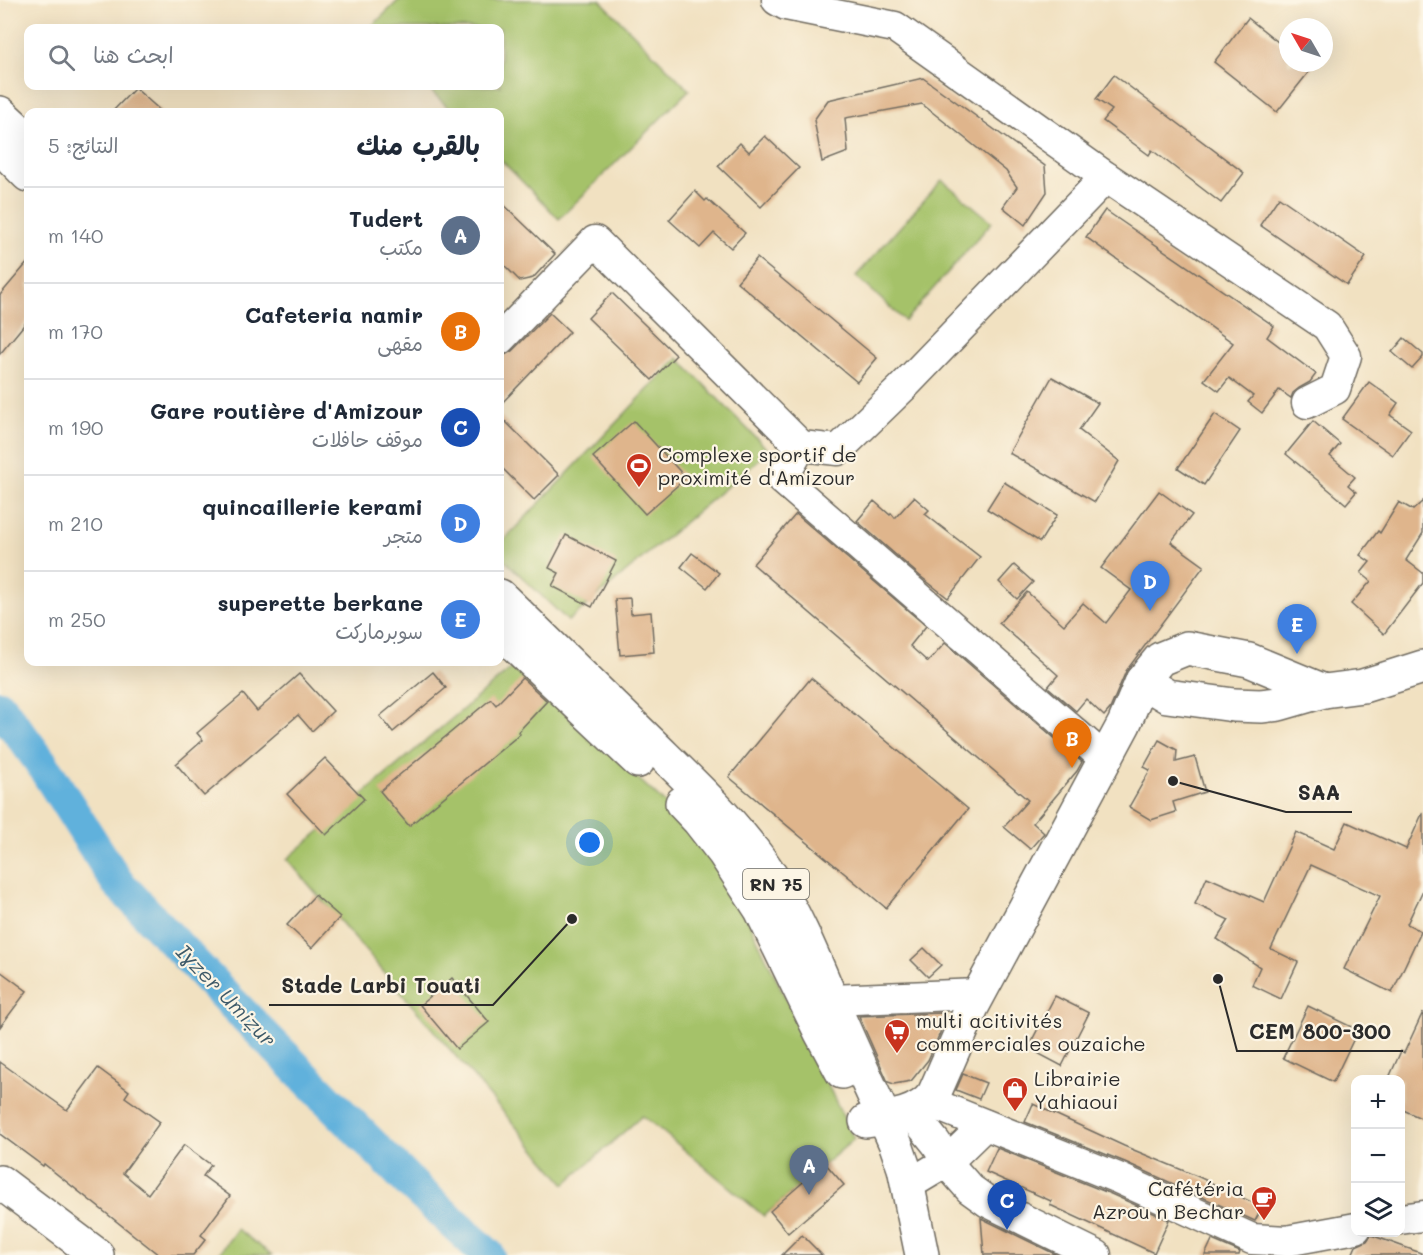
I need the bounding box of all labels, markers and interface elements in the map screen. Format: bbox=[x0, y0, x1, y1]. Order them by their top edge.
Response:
north arrow bbox=[1279, 18, 1333, 72]
search box bbox=[24, 24, 504, 90]
text: ابحث هنا bbox=[93, 40, 174, 69]
icon: search bbox=[45, 41, 78, 74]
text: بالقرب منك bbox=[357, 128, 480, 162]
text: النتائج: 5 bbox=[48, 132, 118, 158]
text: Tudert bbox=[349, 204, 423, 233]
text: 140 m bbox=[48, 222, 103, 248]
text: A bbox=[454, 222, 467, 248]
text: مكتب bbox=[379, 234, 423, 260]
text: Cafeteria namir bbox=[245, 300, 423, 329]
text: 170 m bbox=[48, 318, 103, 344]
text: B bbox=[454, 318, 467, 344]
text: مقهى bbox=[377, 330, 423, 356]
text: Gare routière d'Amizour bbox=[150, 396, 423, 425]
text: 190 m bbox=[48, 414, 103, 440]
text: C bbox=[453, 414, 468, 440]
text: موقف حافلات bbox=[312, 426, 423, 452]
place label: Complexe sportif de proximité d'Amizour bbox=[658, 441, 857, 490]
sports icon: Complexe sportif de proximité d'Amizour bbox=[624, 451, 654, 489]
text: quincaillerie kerami bbox=[202, 492, 423, 521]
text: 210 m bbox=[48, 510, 103, 536]
text: D bbox=[453, 510, 468, 536]
text: متجر bbox=[384, 522, 423, 548]
pin: D bbox=[1130, 562, 1170, 611]
text: superette berkane bbox=[218, 588, 423, 617]
pin: E bbox=[1278, 604, 1316, 654]
text: 250 m bbox=[48, 606, 106, 632]
text: E bbox=[454, 606, 467, 632]
text: سوبرماركت bbox=[335, 618, 423, 644]
pin: B bbox=[1052, 718, 1092, 768]
callout: SAA bbox=[1286, 773, 1352, 812]
text: SAA bbox=[1298, 778, 1340, 805]
your location bbox=[575, 828, 604, 857]
road number: RN 75 bbox=[743, 869, 809, 899]
water label: Iɣzer Umiẓur bbox=[171, 938, 283, 1052]
callout: Stade Larbi Touati bbox=[269, 966, 493, 1005]
text: Stade Larbi Touati bbox=[281, 971, 481, 998]
place label: multi acitivités commerciales ouzaiche bbox=[916, 1007, 1146, 1056]
callout: CEM 800-300 bbox=[1237, 1012, 1403, 1051]
supermarket icon: multi acitivités commerciales ouzaiche bbox=[882, 1017, 912, 1055]
text: CEM 800-300 bbox=[1249, 1017, 1391, 1044]
place label: Librairie Yahiaoui bbox=[1034, 1065, 1121, 1114]
shop icon: Librairie Yahiaoui bbox=[1000, 1075, 1030, 1113]
map controls bbox=[1351, 1075, 1405, 1237]
button: + bbox=[1351, 1075, 1405, 1129]
button: − bbox=[1351, 1129, 1405, 1183]
pin: A bbox=[790, 1146, 828, 1195]
place label: Cafétéria Azrou n Bechar bbox=[1092, 1175, 1244, 1224]
pin: C bbox=[988, 1180, 1026, 1230]
button: layers bbox=[1351, 1183, 1405, 1237]
cafe icon: Cafétéria Azrou n Bechar bbox=[1249, 1184, 1279, 1222]

